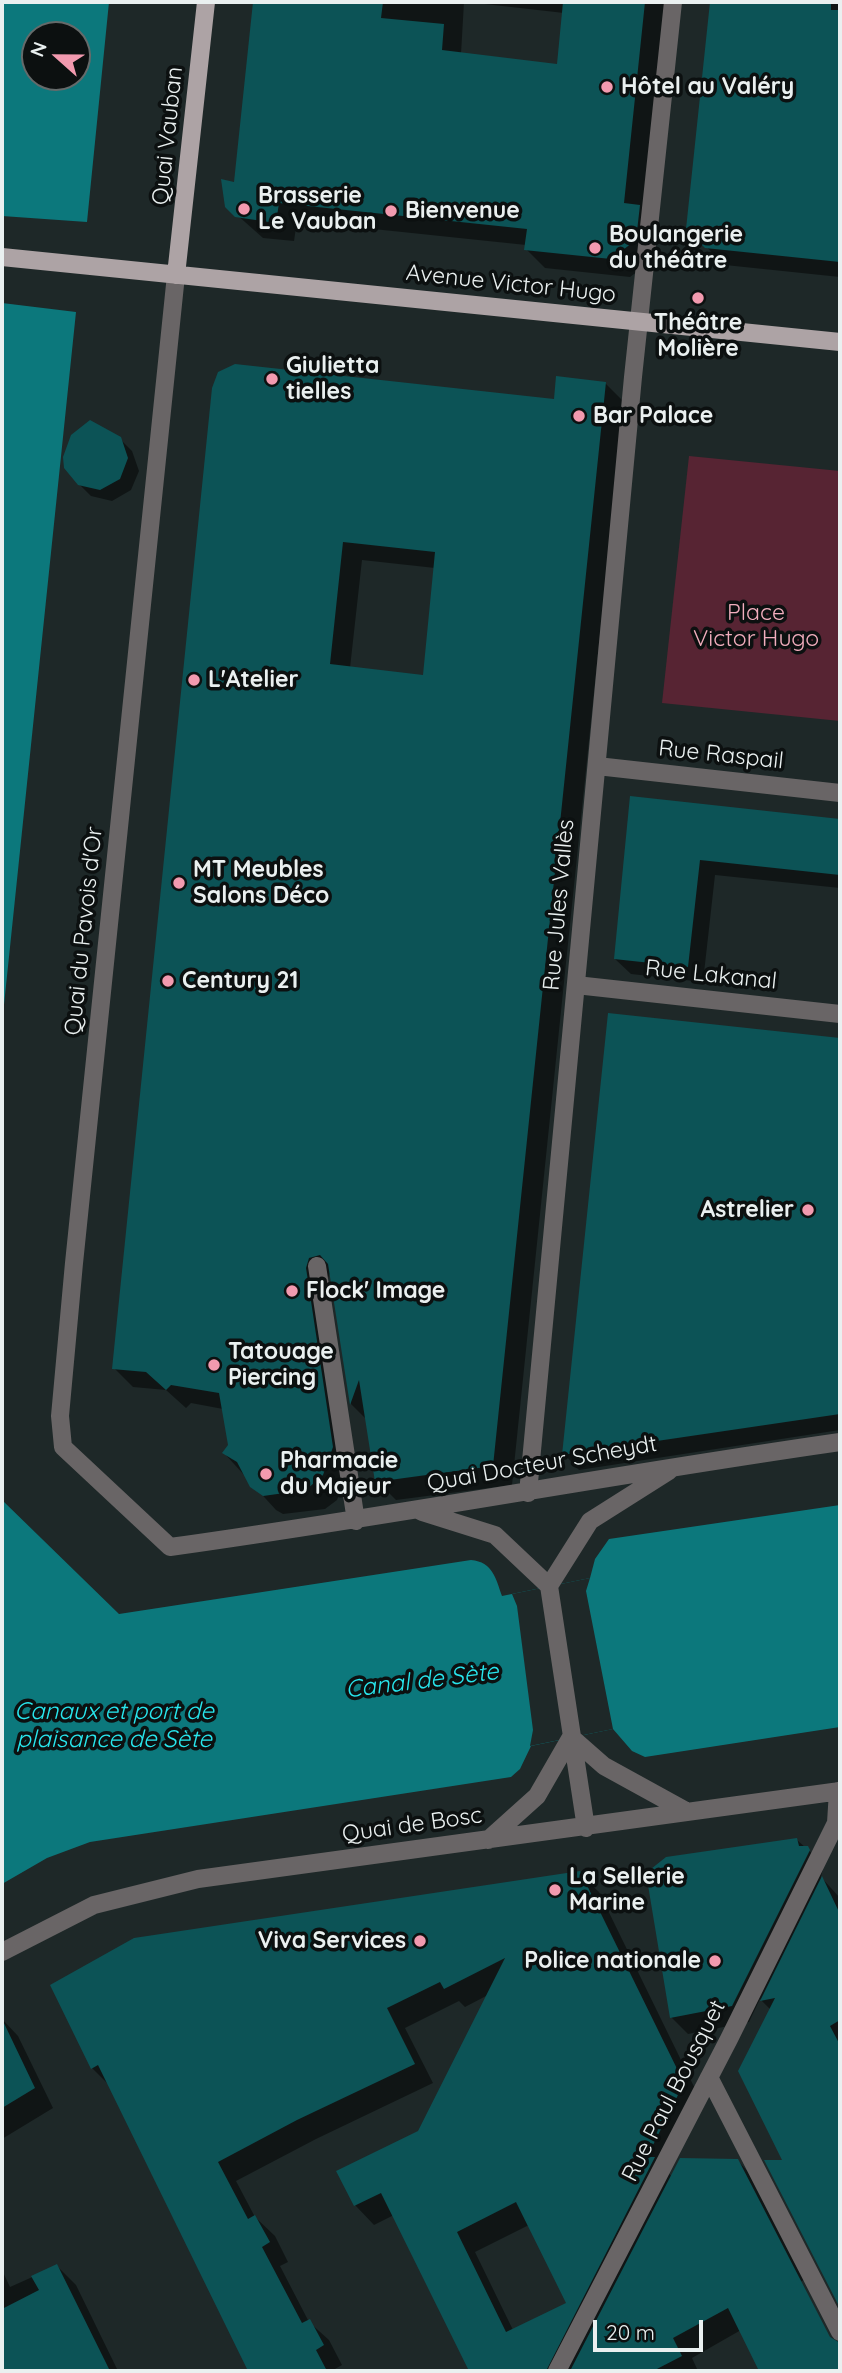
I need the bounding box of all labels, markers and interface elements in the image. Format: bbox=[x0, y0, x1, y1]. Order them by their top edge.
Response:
north arrow bbox=[21, 21, 91, 91]
text: N bbox=[25, 38, 52, 60]
street label: Quai Vauban bbox=[147, 65, 189, 207]
place label: Hôtel au Valéry bbox=[621, 73, 794, 101]
marker: Hôtel au Valéry bbox=[599, 79, 615, 95]
place label: Brasserie Le Vauban bbox=[258, 182, 377, 236]
place label: Bienvenue bbox=[405, 197, 520, 225]
marker: Brasserie Le Vauban bbox=[236, 201, 252, 217]
marker: Bienvenue bbox=[383, 203, 399, 219]
place label: Boulangerie du théâtre bbox=[609, 221, 743, 275]
marker: Boulangerie du théâtre bbox=[587, 240, 603, 256]
street label: Avenue Victor Hugo bbox=[405, 259, 617, 309]
marker: Théâtre Molière bbox=[690, 290, 706, 306]
place label: Théâtre Molière bbox=[654, 309, 742, 363]
place label: Giulietta tielles bbox=[286, 352, 379, 406]
marker: Giulietta tielles bbox=[264, 371, 280, 387]
place label: Bar Palace bbox=[593, 402, 713, 430]
marker: Bar Palace bbox=[571, 408, 587, 424]
park label: Place Victor Hugo bbox=[693, 599, 819, 653]
place label: L'Atelier bbox=[208, 666, 298, 694]
marker: L'Atelier bbox=[186, 672, 202, 688]
street label: Rue Raspail bbox=[657, 735, 785, 775]
street label: Rue Jules Vallès bbox=[538, 818, 580, 992]
street label: Quai du Pavois d'Or bbox=[59, 825, 109, 1037]
place label: MT Meubles Salons Déco bbox=[193, 856, 329, 910]
marker: MT Meubles Salons Déco bbox=[171, 875, 187, 891]
street label: Rue Lakanal bbox=[644, 954, 778, 996]
place label: Century 21 bbox=[182, 967, 299, 995]
marker: Century 21 bbox=[160, 973, 176, 989]
place label: Astrelier bbox=[701, 1196, 794, 1224]
marker: Astrelier bbox=[800, 1202, 816, 1218]
place label: Flock' Image bbox=[306, 1277, 445, 1305]
marker: Flock' Image bbox=[284, 1283, 300, 1299]
place label: Tatouage Piercing bbox=[228, 1338, 334, 1392]
marker: Tatouage Piercing bbox=[206, 1357, 222, 1373]
street label: Quai Docteur Scheydt bbox=[425, 1430, 659, 1498]
place label: Pharmacie du Majeur bbox=[280, 1447, 398, 1501]
marker: Pharmacie du Majeur bbox=[258, 1466, 274, 1482]
water label: Canal de Sète bbox=[344, 1657, 500, 1705]
water label: Canaux et port de plaisance de Sète bbox=[14, 1698, 214, 1754]
street label: Quai de Bosc bbox=[340, 1802, 484, 1848]
place label: La Sellerie Marine bbox=[569, 1863, 685, 1917]
marker: La Sellerie Marine bbox=[547, 1882, 563, 1898]
place label: Viva Services bbox=[258, 1927, 406, 1955]
marker: Viva Services bbox=[412, 1933, 428, 1949]
place label: Police nationale bbox=[524, 1947, 701, 1975]
marker: Police nationale bbox=[707, 1953, 723, 1969]
street label: Rue Paul Bousquet bbox=[616, 1996, 732, 2186]
scale bar bbox=[597, 2306, 707, 2350]
text: 20 m bbox=[606, 2319, 655, 2345]

